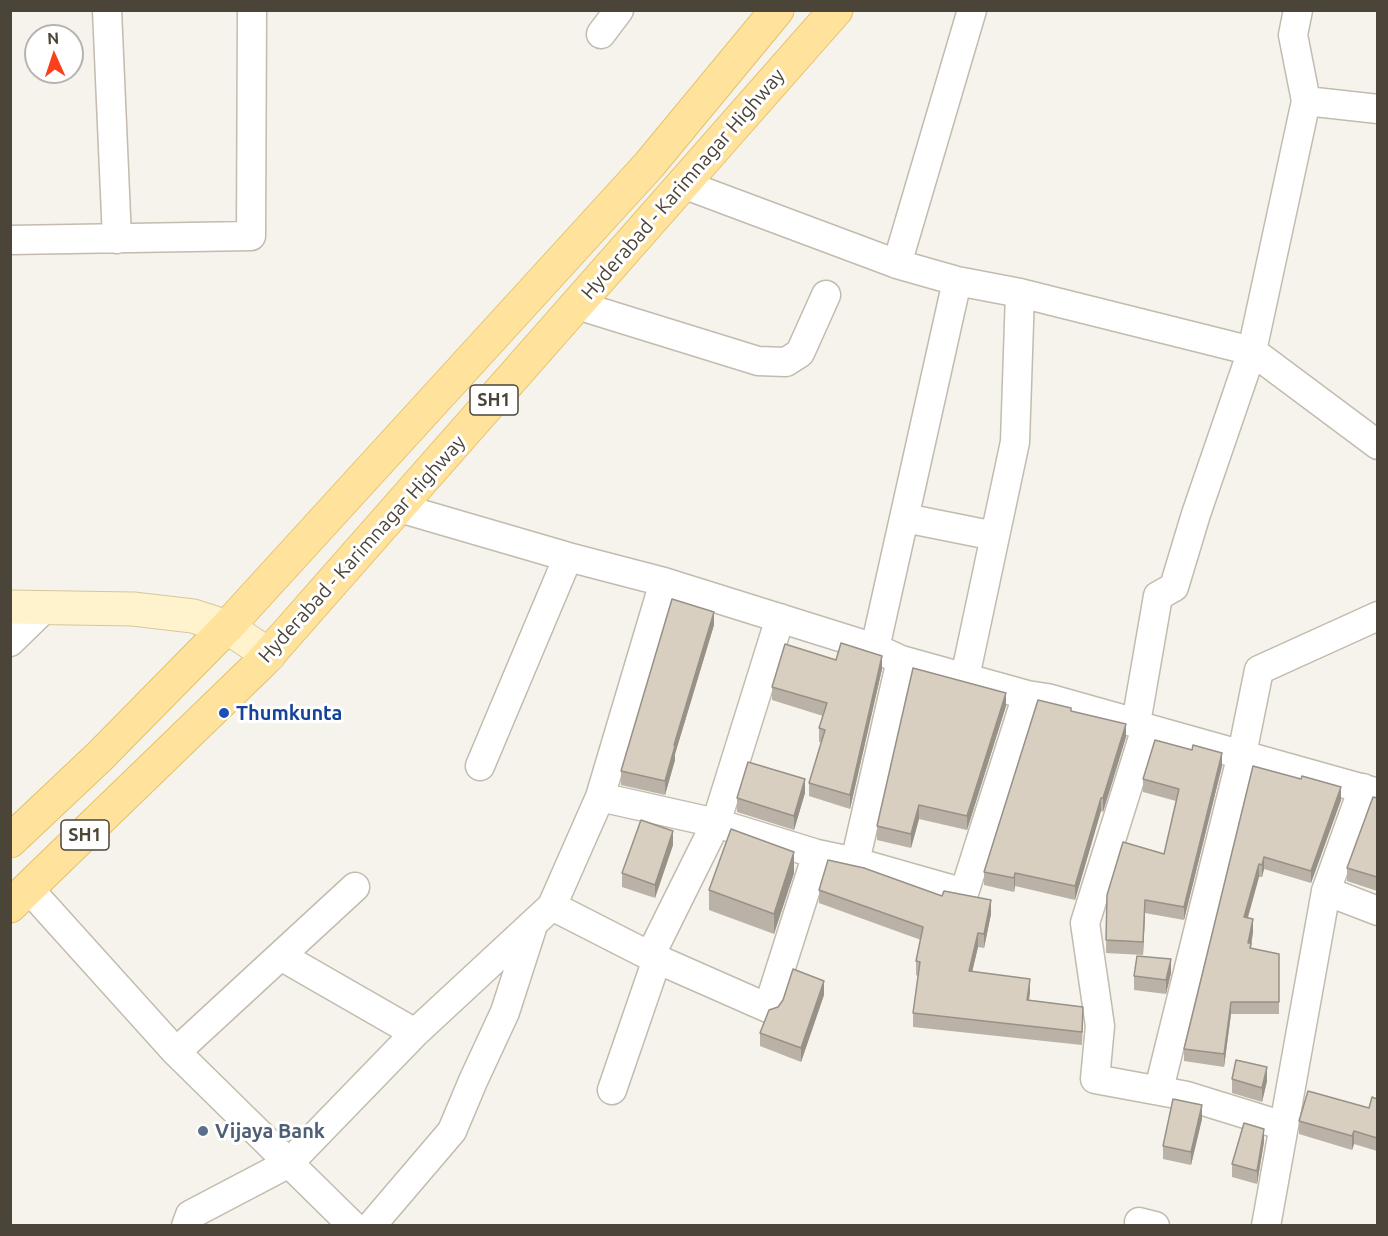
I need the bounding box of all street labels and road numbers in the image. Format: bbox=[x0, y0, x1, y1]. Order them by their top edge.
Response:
street label: Hyderabad - Karimnagar Highway bbox=[576, 64, 790, 304]
road number: SH1 bbox=[470, 385, 518, 415]
street label: Hyderabad - Karimnagar Highway bbox=[254, 430, 470, 668]
road number: SH1 bbox=[61, 820, 109, 850]

